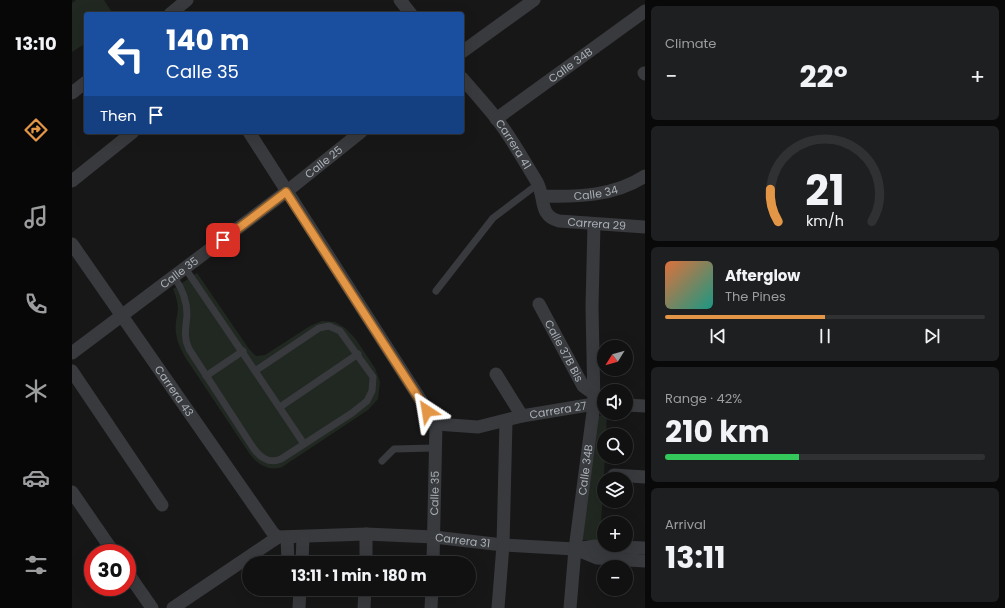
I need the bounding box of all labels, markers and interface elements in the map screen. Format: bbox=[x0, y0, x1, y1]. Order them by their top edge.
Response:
text: 140 m bbox=[166, 21, 249, 60]
icon: left bbox=[100, 28, 152, 80]
text: 13:10 bbox=[15, 31, 57, 56]
text: Climate bbox=[665, 34, 716, 53]
street label: Calle 34B bbox=[545, 43, 596, 87]
text: 22° bbox=[799, 55, 848, 98]
text: Calle 35 bbox=[166, 59, 239, 84]
text: − bbox=[665, 61, 677, 92]
text: + bbox=[970, 61, 985, 92]
icon: arrive bbox=[145, 104, 167, 126]
text: Then bbox=[100, 105, 137, 126]
icon: directions bbox=[22, 116, 50, 144]
street label: Carrera 41 bbox=[492, 116, 535, 172]
street label: Calle 25 bbox=[301, 142, 346, 182]
text: 21 bbox=[805, 160, 845, 219]
street label: Calle 34 bbox=[573, 181, 620, 204]
icon: music bbox=[22, 203, 50, 231]
text: km/h bbox=[806, 210, 844, 230]
street label: Carrera 29 bbox=[567, 214, 627, 234]
pin bbox=[206, 223, 240, 257]
icon: arrive bbox=[212, 229, 234, 251]
street label: Calle 35 bbox=[156, 253, 202, 292]
text: Afterglow bbox=[725, 265, 800, 286]
text: The Pines bbox=[725, 287, 786, 306]
icon: phone bbox=[22, 290, 50, 318]
street label: Calle 37B Bis bbox=[541, 317, 587, 385]
icon: previous bbox=[707, 325, 729, 347]
icon: pause bbox=[814, 325, 836, 347]
icon: next bbox=[921, 325, 943, 347]
north arrow bbox=[597, 340, 633, 376]
map controls bbox=[597, 340, 633, 596]
street label: Carrera 43 bbox=[151, 362, 198, 420]
icon: climate bbox=[22, 377, 50, 405]
button: sound bbox=[597, 384, 633, 420]
text: Range · 42% bbox=[665, 389, 742, 408]
position arrow bbox=[406, 390, 448, 432]
street label: Carrera 27 bbox=[528, 397, 588, 423]
text: 210 km bbox=[665, 410, 770, 453]
button: search bbox=[597, 428, 633, 464]
street label: Calle 34B bbox=[574, 443, 597, 496]
icon: car bbox=[22, 464, 50, 492]
street label: Calle 35 bbox=[426, 470, 443, 515]
button: layers bbox=[597, 472, 633, 508]
text: Arrival bbox=[665, 515, 706, 534]
button: + bbox=[597, 516, 633, 552]
street label: Carrera 31 bbox=[434, 529, 491, 551]
text: 13:11 bbox=[665, 536, 726, 579]
speed limit sign: 30 bbox=[84, 544, 136, 596]
icon: filters bbox=[22, 551, 50, 579]
button: − bbox=[597, 560, 633, 596]
text: 13:11 · 1 min · 180 m bbox=[291, 565, 427, 586]

